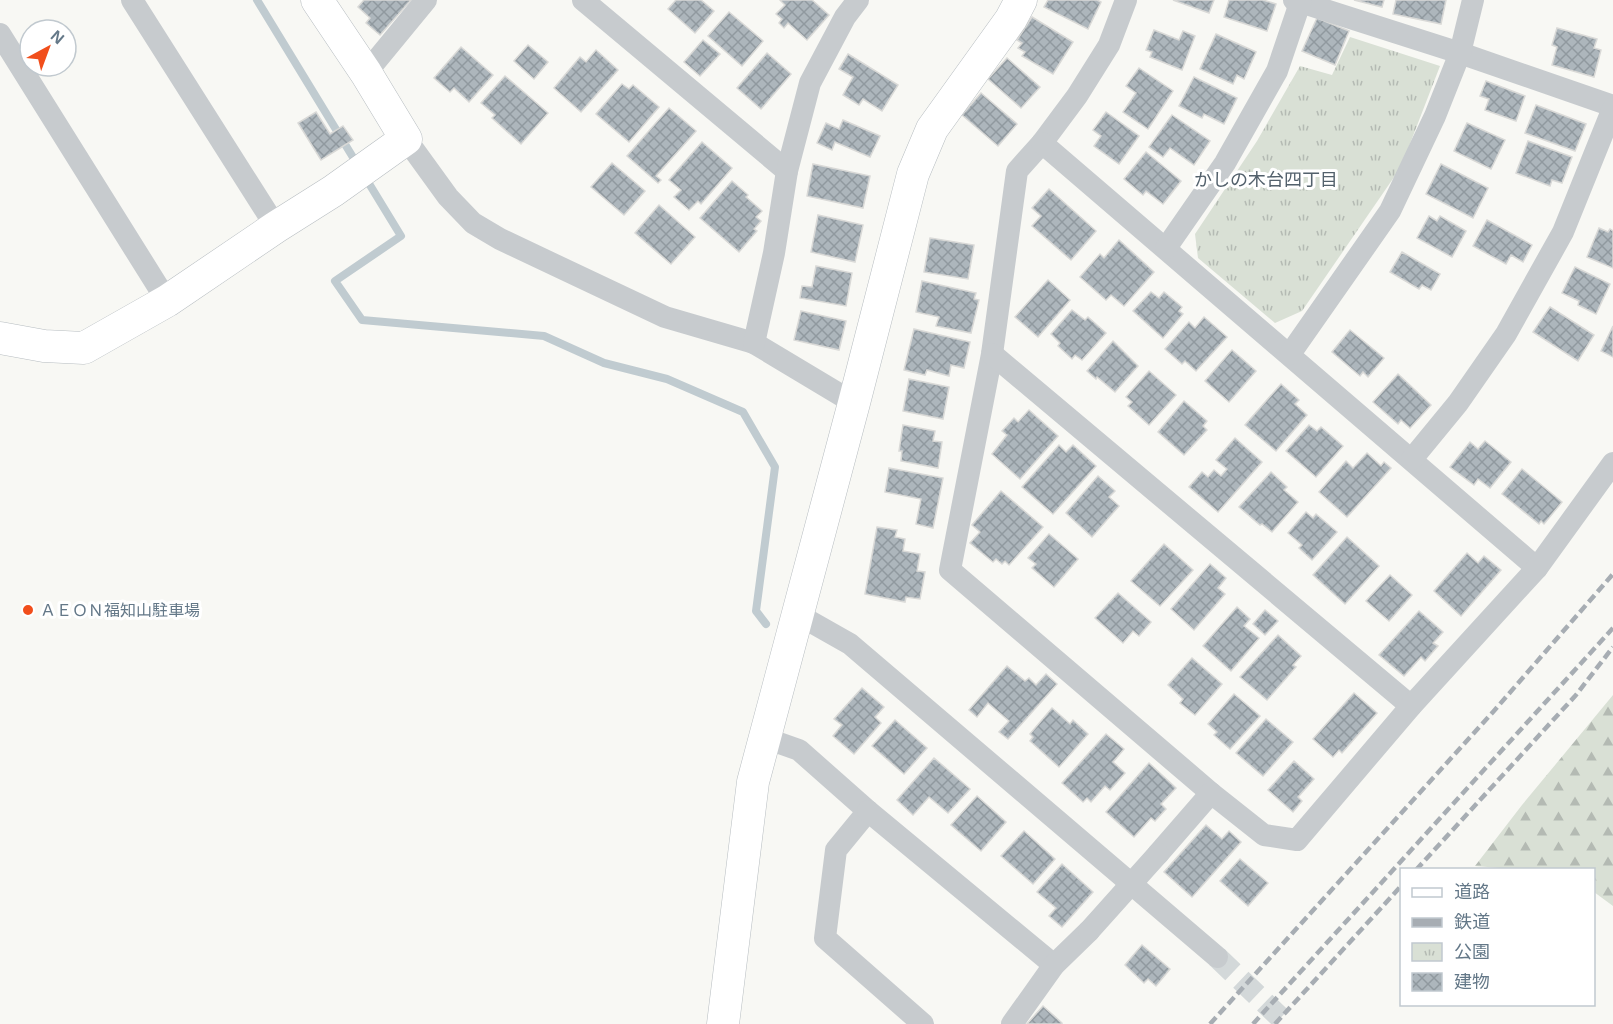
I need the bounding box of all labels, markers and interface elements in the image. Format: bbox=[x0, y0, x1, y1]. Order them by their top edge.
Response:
north arrow bbox=[18, 18, 78, 78]
text: N bbox=[48, 27, 67, 47]
district label: かしの木台四丁目 bbox=[1194, 170, 1338, 190]
place label: ＡＥＯＮ福知山駐車場 bbox=[40, 602, 200, 619]
marker: ＡＥＯＮ福知山駐車場 bbox=[21, 603, 35, 617]
legend bbox=[1400, 868, 1595, 1006]
text: 道路 bbox=[1454, 882, 1490, 902]
text: 鉄道 bbox=[1454, 912, 1490, 932]
text: 公園 bbox=[1454, 942, 1490, 962]
text: 建物 bbox=[1454, 972, 1490, 992]

